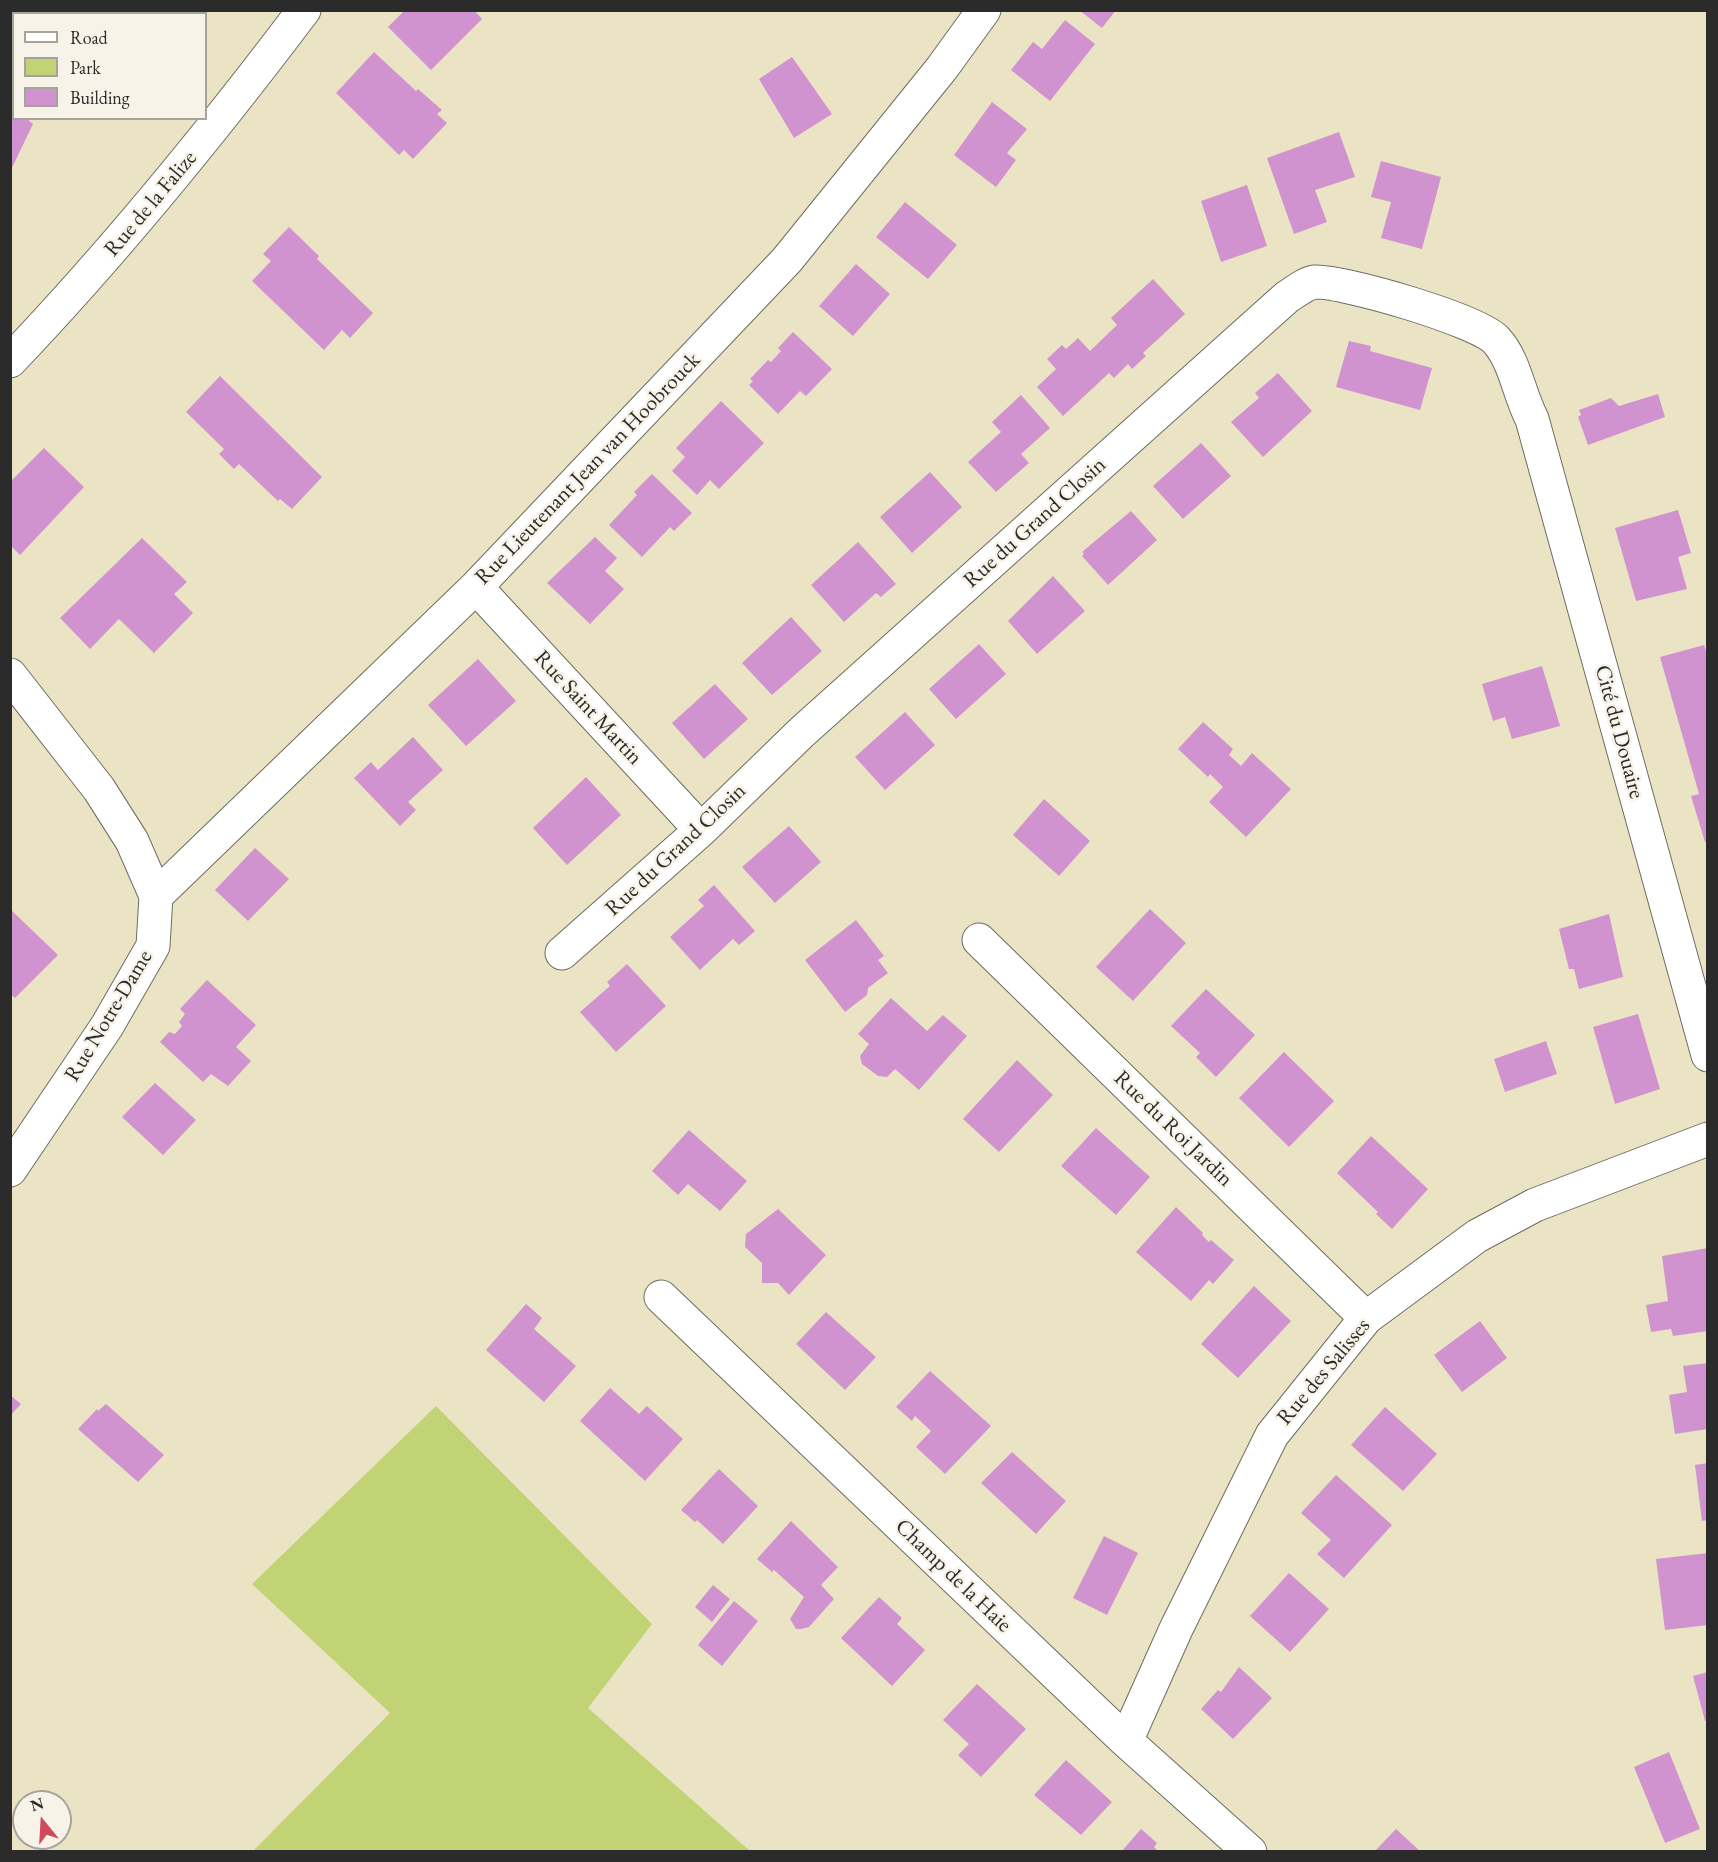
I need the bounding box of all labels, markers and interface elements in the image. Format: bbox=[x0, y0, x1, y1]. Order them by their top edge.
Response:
legend bbox=[12, 12, 207, 120]
text: Road bbox=[70, 26, 108, 49]
text: Park bbox=[70, 56, 101, 79]
text: Building bbox=[70, 86, 130, 109]
street label: Rue de la Falize bbox=[99, 146, 203, 262]
street label: Rue Lieutenant Jean van Hoobrouck bbox=[470, 347, 706, 591]
street label: Rue du Grand Closin bbox=[958, 452, 1112, 594]
street label: Rue Saint Martin bbox=[528, 645, 648, 771]
street label: Cité du Douaire bbox=[1588, 662, 1650, 802]
street label: Rue du Grand Closin bbox=[600, 778, 752, 922]
street label: Rue Notre-Dame bbox=[59, 946, 159, 1086]
street label: Rue du Roi Jardin bbox=[1108, 1065, 1238, 1193]
street label: Rue des Salisses bbox=[1272, 1313, 1376, 1431]
street label: Champ de la Haie bbox=[889, 1514, 1017, 1638]
north arrow bbox=[12, 1790, 72, 1850]
text: N bbox=[27, 1792, 46, 1816]

